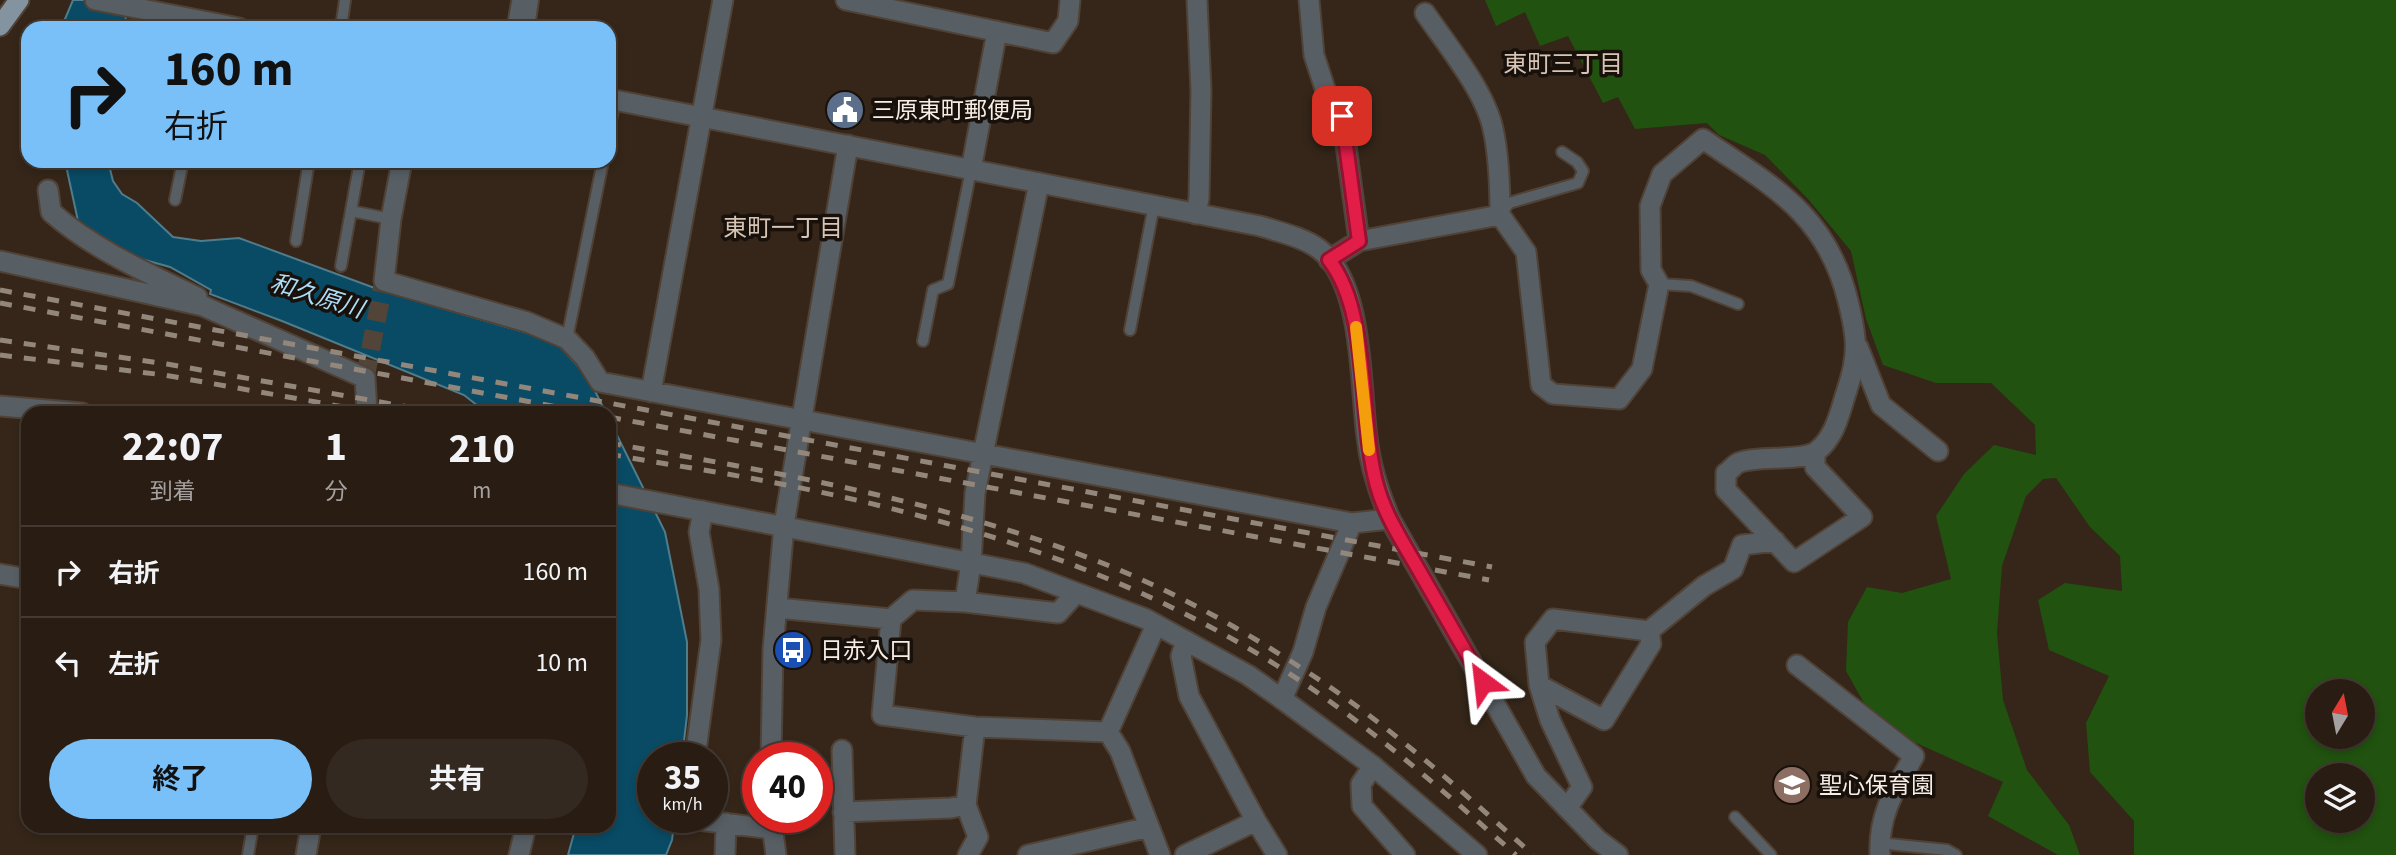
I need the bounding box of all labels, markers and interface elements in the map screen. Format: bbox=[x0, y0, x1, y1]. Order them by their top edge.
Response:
text: 160 m bbox=[164, 35, 293, 105]
district label: 東町三丁目 bbox=[1503, 47, 1623, 82]
icon: right bbox=[49, 49, 140, 140]
pin bbox=[1312, 86, 1372, 146]
public building icon: 三原東町郵便局 bbox=[824, 89, 866, 131]
place label: 三原東町郵便局 bbox=[872, 94, 1033, 127]
icon: arrive bbox=[1323, 97, 1361, 135]
text: 右折 bbox=[164, 104, 228, 150]
district label: 東町一丁目 bbox=[723, 211, 843, 246]
water label: 和久原川 bbox=[266, 266, 371, 328]
text: 22:07 bbox=[122, 417, 223, 477]
text: 1 bbox=[325, 417, 347, 477]
text: 210 bbox=[448, 419, 515, 479]
text: m bbox=[472, 474, 491, 507]
text: 到着 bbox=[150, 475, 196, 508]
text: 分 bbox=[324, 475, 347, 508]
icon: right bbox=[49, 553, 87, 591]
text: 160 m bbox=[522, 553, 588, 590]
text: 右折 bbox=[108, 555, 160, 592]
bus stop icon: 日赤入口 bbox=[772, 629, 814, 671]
place label: 日赤入口 bbox=[820, 634, 912, 667]
icon: left bbox=[49, 644, 87, 682]
text: 10 m bbox=[535, 644, 588, 681]
position arrow bbox=[1446, 645, 1520, 719]
text: 左折 bbox=[108, 646, 160, 683]
north arrow bbox=[2305, 679, 2375, 749]
map controls bbox=[2305, 679, 2375, 833]
button: 終了 bbox=[49, 739, 312, 819]
button: 共有 bbox=[326, 739, 588, 819]
speed limit sign: 40 bbox=[742, 742, 833, 833]
text: 35 bbox=[664, 753, 701, 803]
button: layers bbox=[2305, 763, 2375, 833]
school or university icon: 聖心保育園 bbox=[1771, 764, 1813, 806]
place label: 聖心保育園 bbox=[1819, 769, 1934, 802]
text: km/h bbox=[663, 792, 702, 817]

